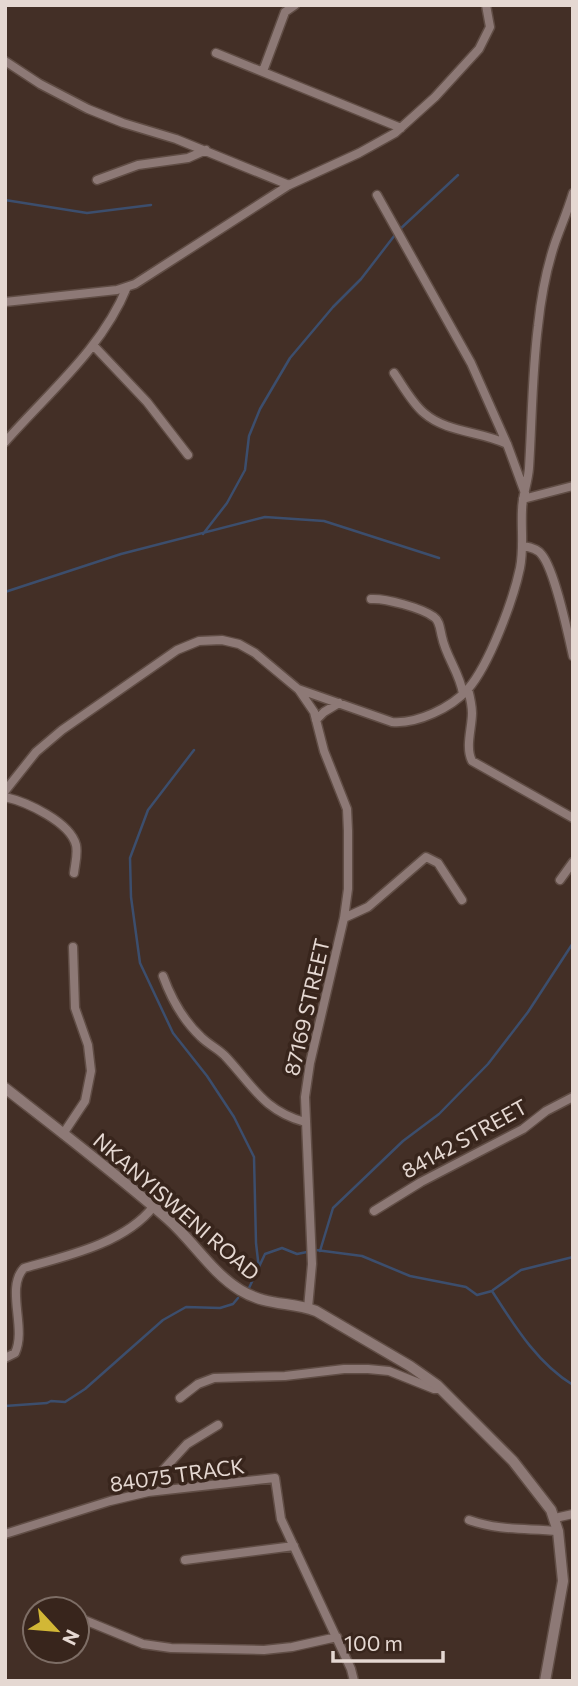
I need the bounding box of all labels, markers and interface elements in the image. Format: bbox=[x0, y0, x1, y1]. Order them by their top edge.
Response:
street label: 87169 STREET bbox=[278, 936, 334, 1078]
street label: 84142 STREET bbox=[397, 1093, 531, 1183]
street label: NKANYISWENI ROAD bbox=[89, 1127, 265, 1285]
street label: 84075 TRACK bbox=[108, 1452, 246, 1496]
north arrow bbox=[21, 1595, 91, 1665]
scale bar bbox=[333, 1620, 443, 1664]
text: N bbox=[58, 1626, 85, 1649]
text: 100 m bbox=[344, 1630, 403, 1655]

